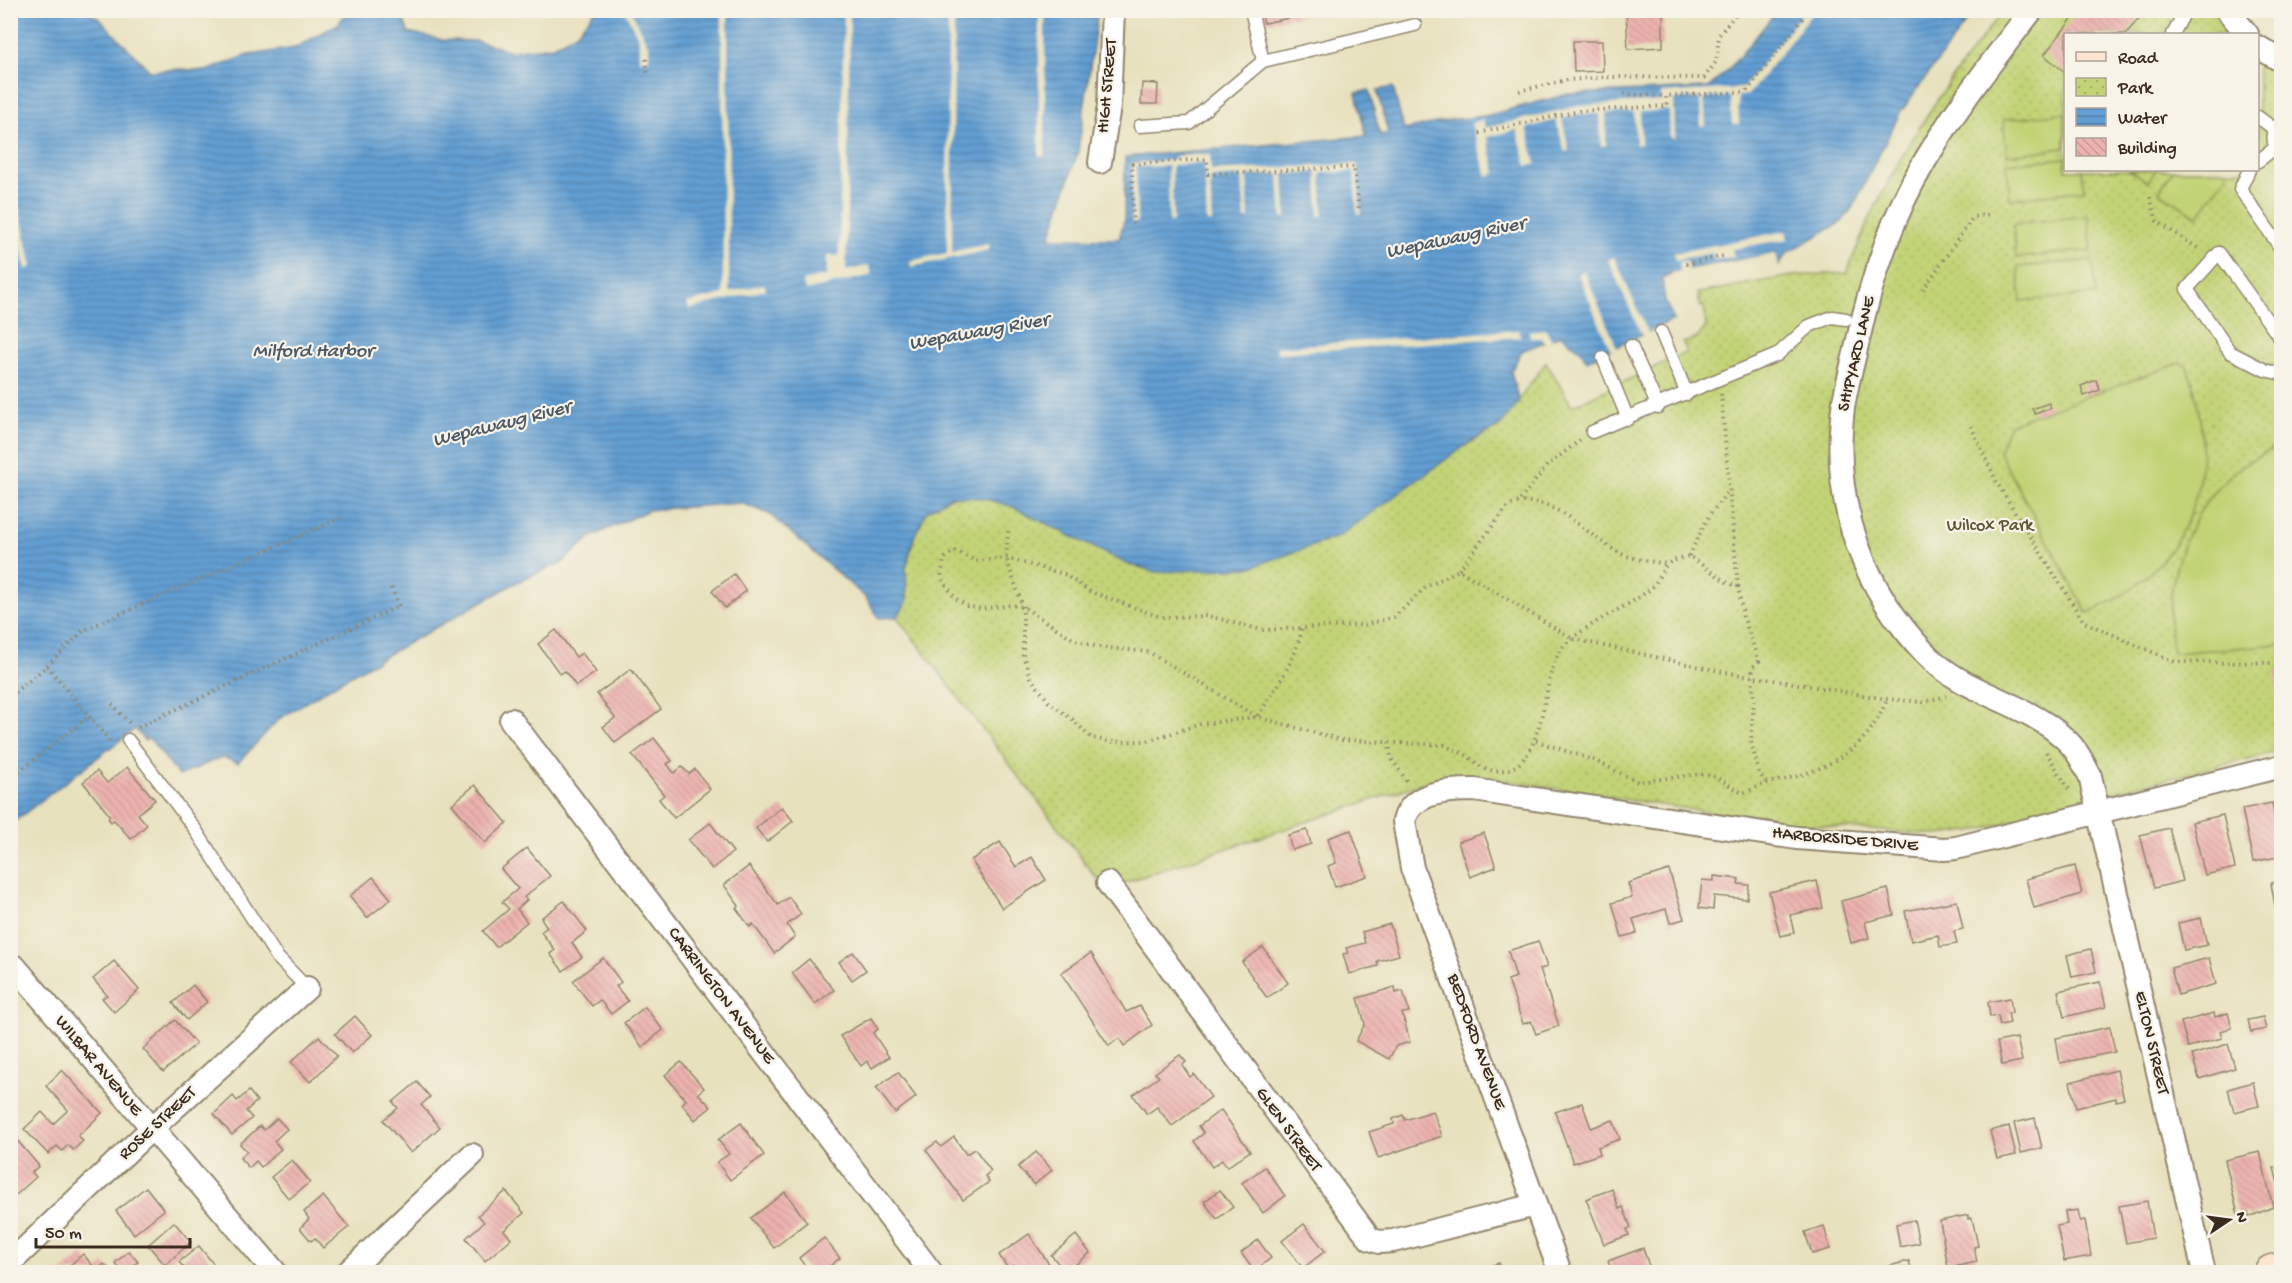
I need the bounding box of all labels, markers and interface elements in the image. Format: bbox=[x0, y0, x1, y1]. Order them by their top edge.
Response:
legend bbox=[2064, 33, 2259, 171]
street label: HIGH STREET bbox=[1093, 37, 1123, 134]
text: Road bbox=[2118, 49, 2159, 70]
text: Park bbox=[2117, 79, 2154, 100]
text: Water bbox=[2118, 109, 2168, 130]
text: Building bbox=[2117, 139, 2177, 160]
water label: Wepawaug River bbox=[1384, 212, 1531, 265]
street label: SHIPYARD LANE bbox=[1834, 294, 1881, 414]
water label: Wepawaug River bbox=[907, 309, 1054, 357]
water label: Milford Harbor bbox=[253, 341, 377, 364]
water label: Wepawaug River bbox=[431, 396, 577, 453]
park label: Wilcox Park bbox=[1947, 516, 2035, 537]
street label: HARBORSIDE DRIVE bbox=[1771, 823, 1920, 857]
street label: CARRINGTON AVENUE bbox=[663, 924, 780, 1069]
street label: BEDFORD AVENUE bbox=[1441, 970, 1511, 1113]
street label: ELTON STREET bbox=[2129, 989, 2173, 1098]
street label: WILBAR AVENUE bbox=[50, 1011, 147, 1121]
street label: ROSE STREET bbox=[115, 1082, 202, 1165]
street label: GLEN STREET bbox=[1250, 1084, 1326, 1177]
north arrow bbox=[2199, 1190, 2259, 1250]
text: N bbox=[2230, 1210, 2251, 1225]
scale bar bbox=[36, 1211, 190, 1249]
text: 50 m bbox=[45, 1224, 82, 1245]

